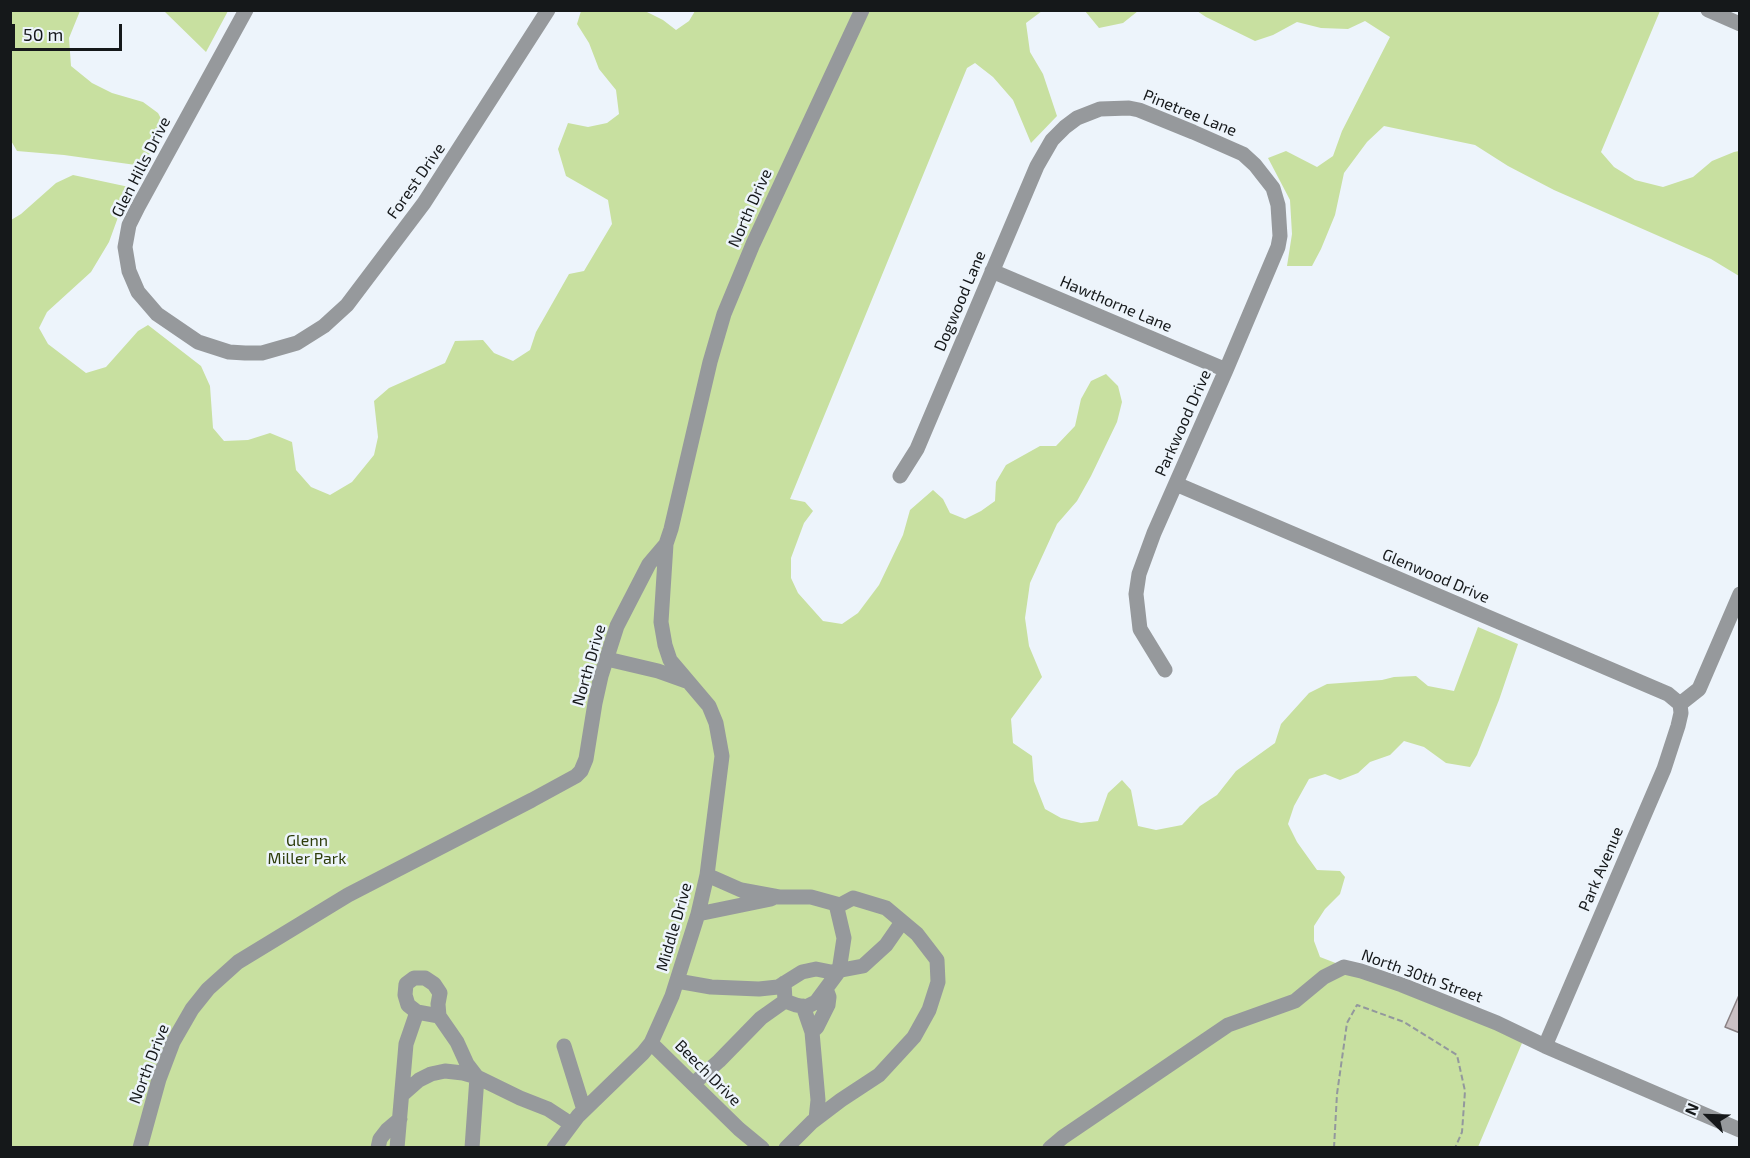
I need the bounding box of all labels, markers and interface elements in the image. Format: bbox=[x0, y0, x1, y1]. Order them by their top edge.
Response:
scale bar bbox=[15, 12, 124, 50]
text: 50 m bbox=[23, 23, 63, 45]
street label: Pinetree Lane bbox=[1140, 86, 1240, 140]
street label: Glen Hills Drive bbox=[107, 114, 175, 220]
street label: Forest Drive bbox=[383, 139, 449, 223]
street label: North Drive bbox=[724, 166, 776, 250]
street label: Dogwood Lane bbox=[930, 248, 990, 354]
street label: Hawthorne Lane bbox=[1057, 272, 1175, 336]
street label: Parkwood Drive bbox=[1151, 367, 1215, 479]
street label: Glenwood Drive bbox=[1379, 545, 1493, 607]
street label: North Drive bbox=[568, 622, 610, 708]
street label: Park Avenue bbox=[1575, 824, 1627, 914]
park label: Glenn Miller Park bbox=[268, 831, 346, 869]
street label: Middle Drive bbox=[652, 881, 696, 973]
street label: North 30th Street bbox=[1359, 945, 1485, 1007]
street label: North Drive bbox=[125, 1021, 173, 1107]
street label: Beech Drive bbox=[671, 1036, 745, 1110]
north arrow bbox=[1678, 1086, 1738, 1146]
text: N bbox=[1680, 1100, 1702, 1118]

